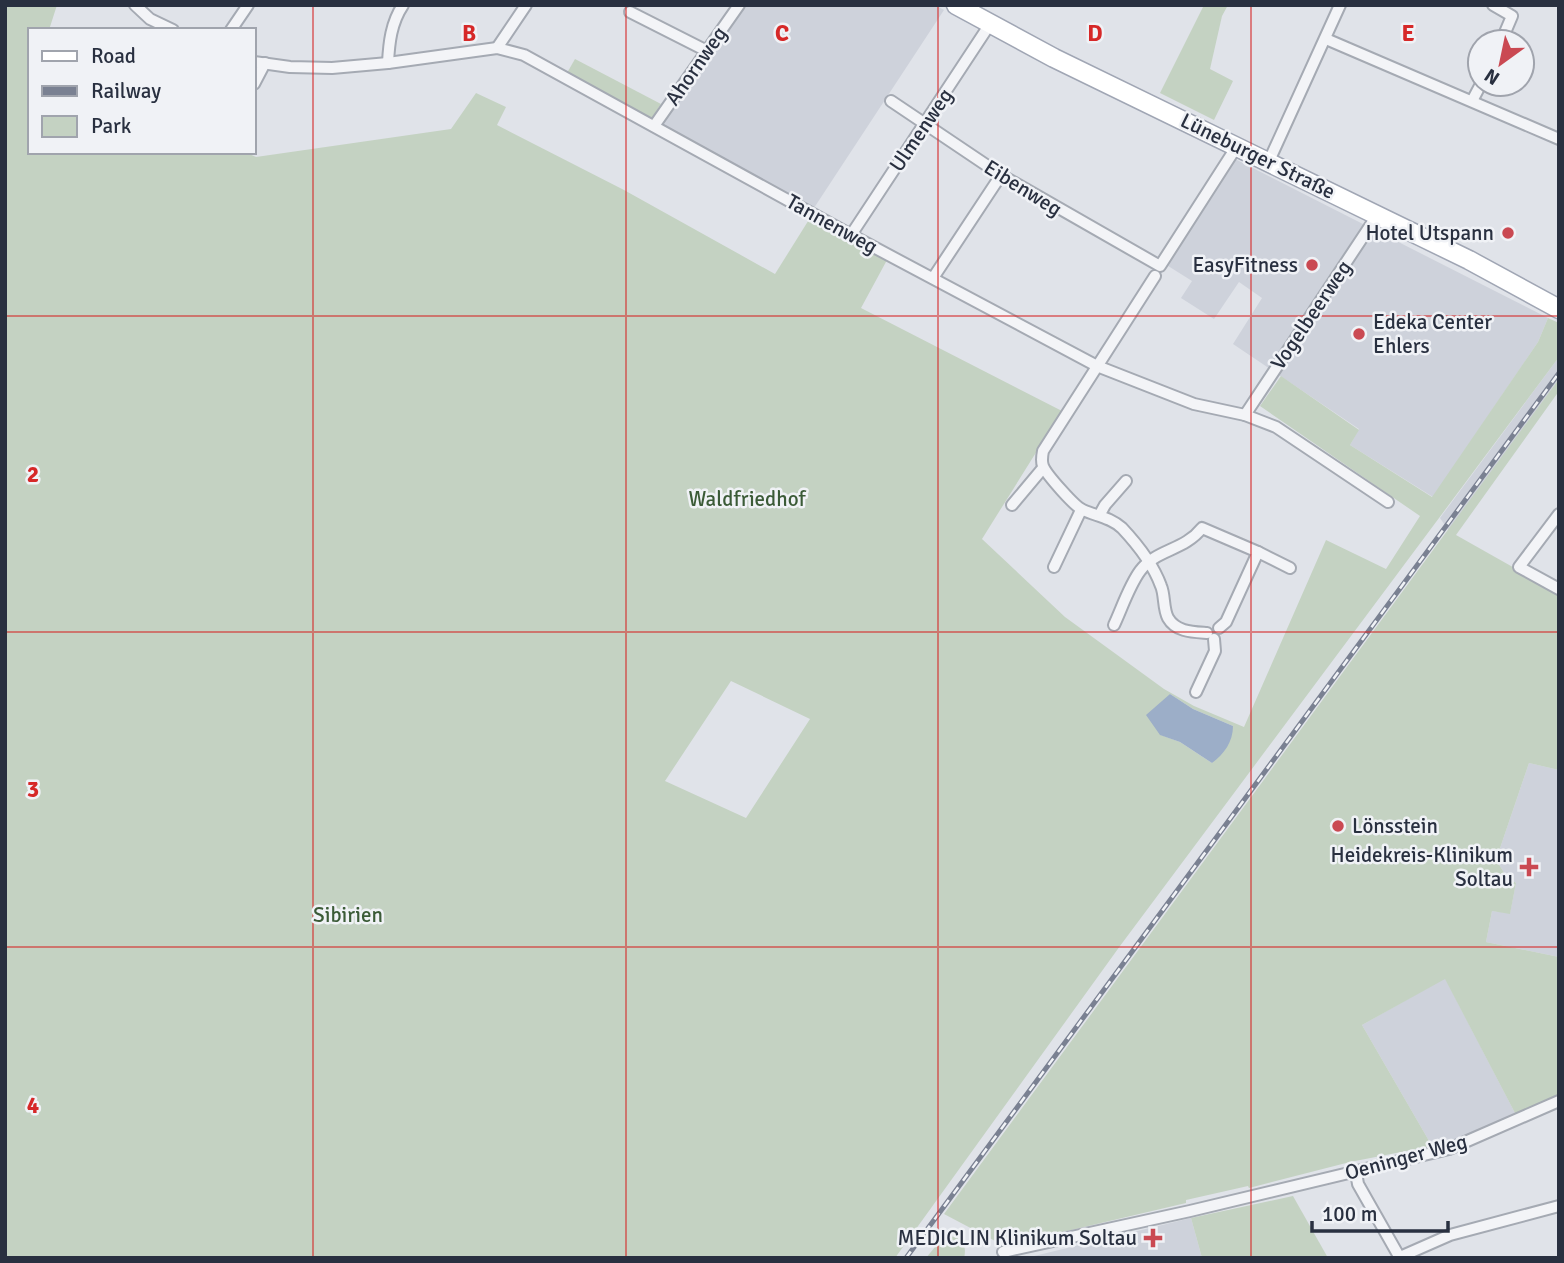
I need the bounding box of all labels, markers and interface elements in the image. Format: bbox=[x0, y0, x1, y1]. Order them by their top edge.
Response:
text: B bbox=[462, 19, 476, 48]
text: C bbox=[775, 19, 789, 48]
text: D bbox=[1087, 19, 1103, 48]
text: E bbox=[1401, 19, 1415, 48]
street label: Ahornweg bbox=[659, 21, 733, 111]
legend bbox=[28, 28, 256, 154]
north arrow bbox=[1466, 28, 1536, 98]
text: Road bbox=[91, 43, 136, 69]
text: N bbox=[1480, 63, 1504, 90]
text: Railway bbox=[91, 78, 161, 104]
street label: Ulmenweg bbox=[884, 83, 958, 177]
street label: Lüneburger Straße bbox=[1176, 107, 1340, 205]
text: Park bbox=[91, 113, 132, 139]
street label: Eibenweg bbox=[979, 154, 1067, 222]
street label: Tannenweg bbox=[782, 188, 882, 260]
place label: Hotel Utspann bbox=[1365, 220, 1494, 246]
marker: Hotel Utspann bbox=[1500, 225, 1516, 241]
place label: EasyFitness bbox=[1192, 252, 1298, 278]
street label: Vogelbeerweg bbox=[1265, 255, 1357, 375]
marker: EasyFitness bbox=[1304, 257, 1320, 273]
place label: Edeka Center Ehlers bbox=[1373, 309, 1492, 359]
marker: Edeka Center Ehlers bbox=[1351, 326, 1367, 342]
text: 2 bbox=[27, 460, 39, 489]
park label: Waldfriedhof bbox=[689, 486, 806, 512]
text: 3 bbox=[27, 775, 39, 804]
place label: Lönsstein bbox=[1352, 813, 1438, 839]
marker: Lönsstein bbox=[1330, 818, 1346, 834]
place label: Heidekreis-Klinikum Soltau bbox=[1331, 842, 1513, 892]
marker: Heidekreis-Klinikum Soltau bbox=[1519, 857, 1539, 877]
park label: Sibirien bbox=[313, 902, 383, 928]
text: 4 bbox=[27, 1091, 39, 1120]
street label: Oeninger Weg bbox=[1342, 1128, 1470, 1186]
scale bar bbox=[1312, 1190, 1448, 1234]
text: 100 m bbox=[1322, 1201, 1377, 1227]
place label: MEDICLIN Klinikum Soltau bbox=[898, 1225, 1137, 1251]
marker: MEDICLIN Klinikum Soltau bbox=[1143, 1228, 1163, 1248]

